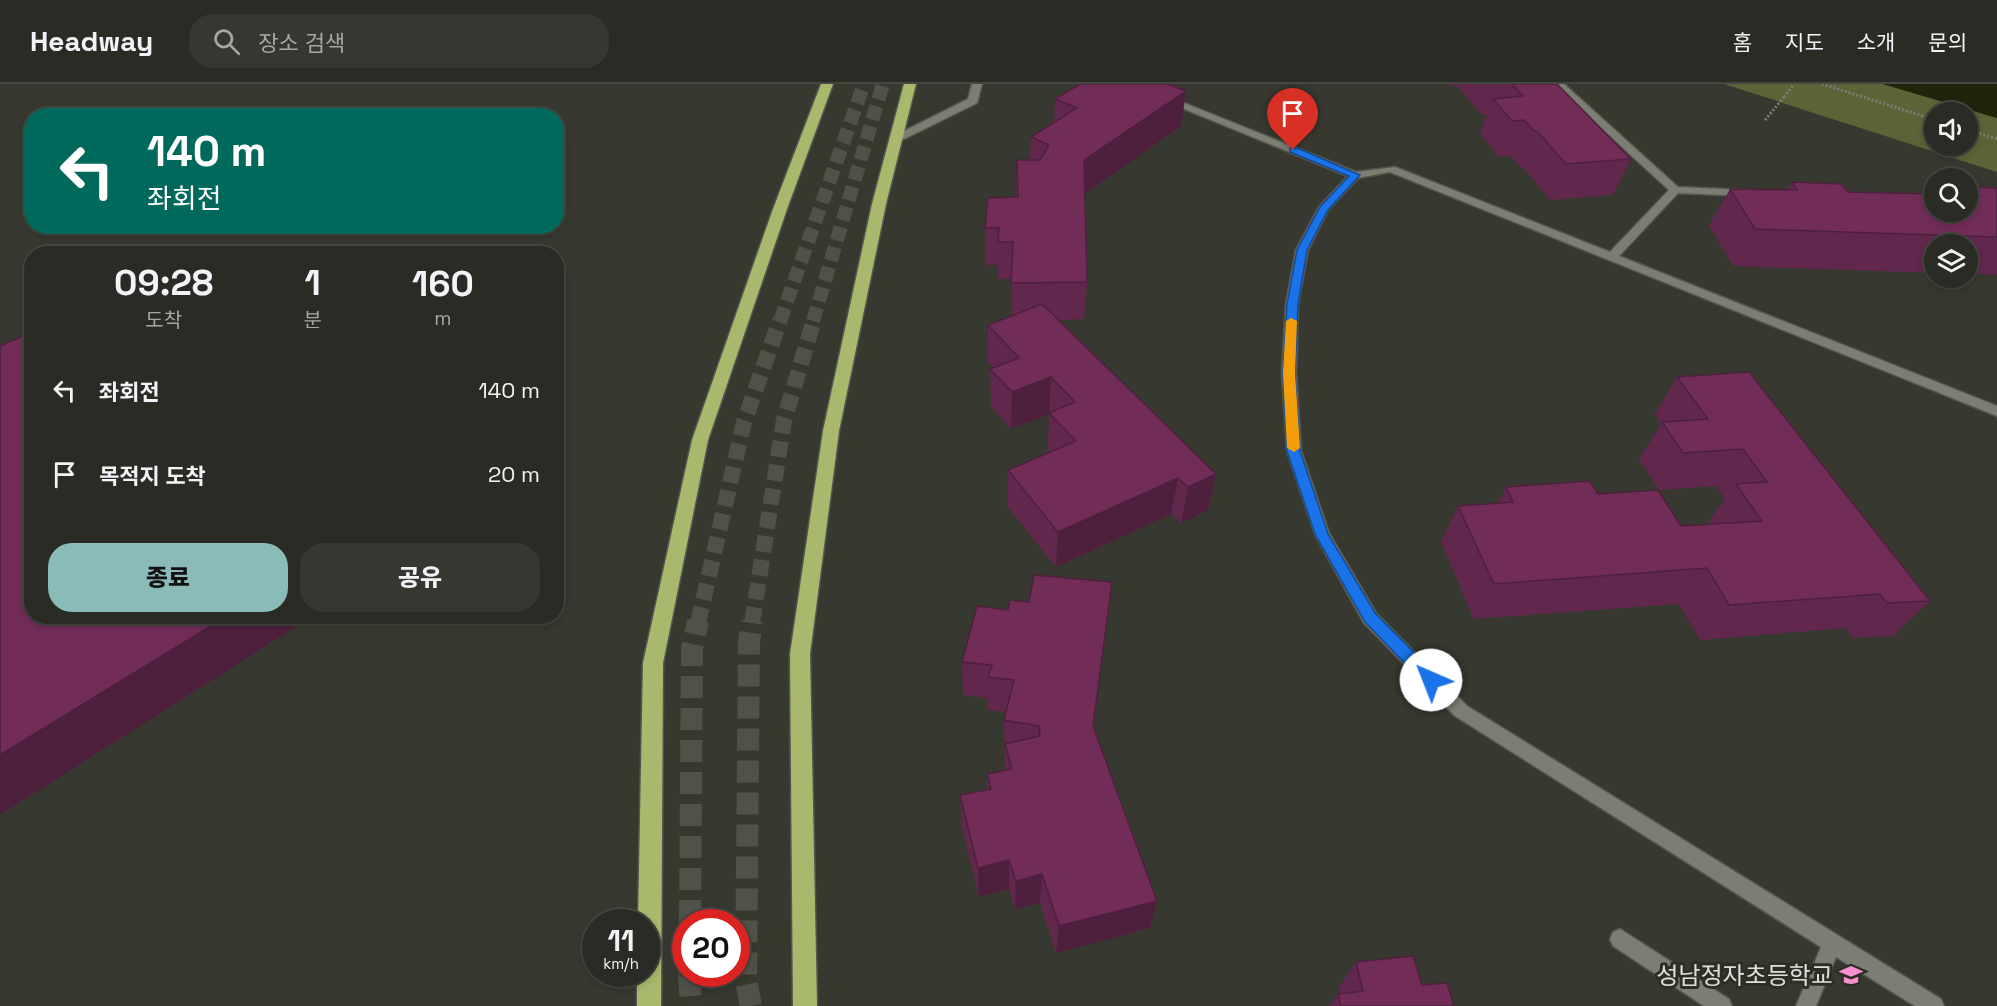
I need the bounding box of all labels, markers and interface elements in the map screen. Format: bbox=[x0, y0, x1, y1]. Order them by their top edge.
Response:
search box bbox=[189, 14, 609, 68]
text: Headway bbox=[30, 23, 153, 59]
icon: search bbox=[210, 25, 243, 58]
text: 장소 검색 bbox=[258, 29, 345, 57]
text: 홈 bbox=[1733, 29, 1752, 56]
text: 지도 bbox=[1785, 29, 1824, 56]
text: 소개 bbox=[1857, 29, 1895, 56]
text: 문의 bbox=[1928, 29, 1967, 56]
pin bbox=[1267, 88, 1318, 150]
icon: arrive bbox=[1276, 97, 1309, 130]
map controls bbox=[1924, 102, 1978, 288]
button: sound bbox=[1924, 102, 1978, 156]
text: 140 m bbox=[147, 125, 266, 178]
icon: left bbox=[48, 132, 126, 210]
button: search bbox=[1924, 168, 1978, 222]
text: 좌회전 bbox=[147, 181, 222, 216]
button: layers bbox=[1924, 234, 1978, 288]
text: 09:28 bbox=[114, 260, 213, 306]
text: 1 bbox=[305, 260, 321, 306]
text: 160 bbox=[412, 261, 474, 307]
text: m bbox=[434, 305, 452, 331]
text: 도착 bbox=[145, 307, 182, 333]
text: 분 bbox=[304, 307, 322, 333]
icon: left bbox=[48, 374, 81, 407]
text: 140 m bbox=[478, 376, 540, 404]
text: 좌회전 bbox=[99, 378, 160, 406]
icon: arrive bbox=[48, 458, 81, 491]
text: 20 m bbox=[488, 460, 540, 488]
text: 목적지 도착 bbox=[99, 462, 206, 490]
button: 종료 bbox=[48, 543, 288, 612]
button: 공유 bbox=[300, 543, 540, 612]
position arrow bbox=[1399, 648, 1463, 712]
speed limit sign: 20 bbox=[672, 909, 750, 987]
text: 11 bbox=[607, 921, 635, 960]
text: km/h bbox=[603, 954, 639, 973]
place label: 성남정자초등학교 bbox=[1656, 960, 1833, 991]
school or university icon: 성남정자초등학교 bbox=[1838, 962, 1864, 988]

